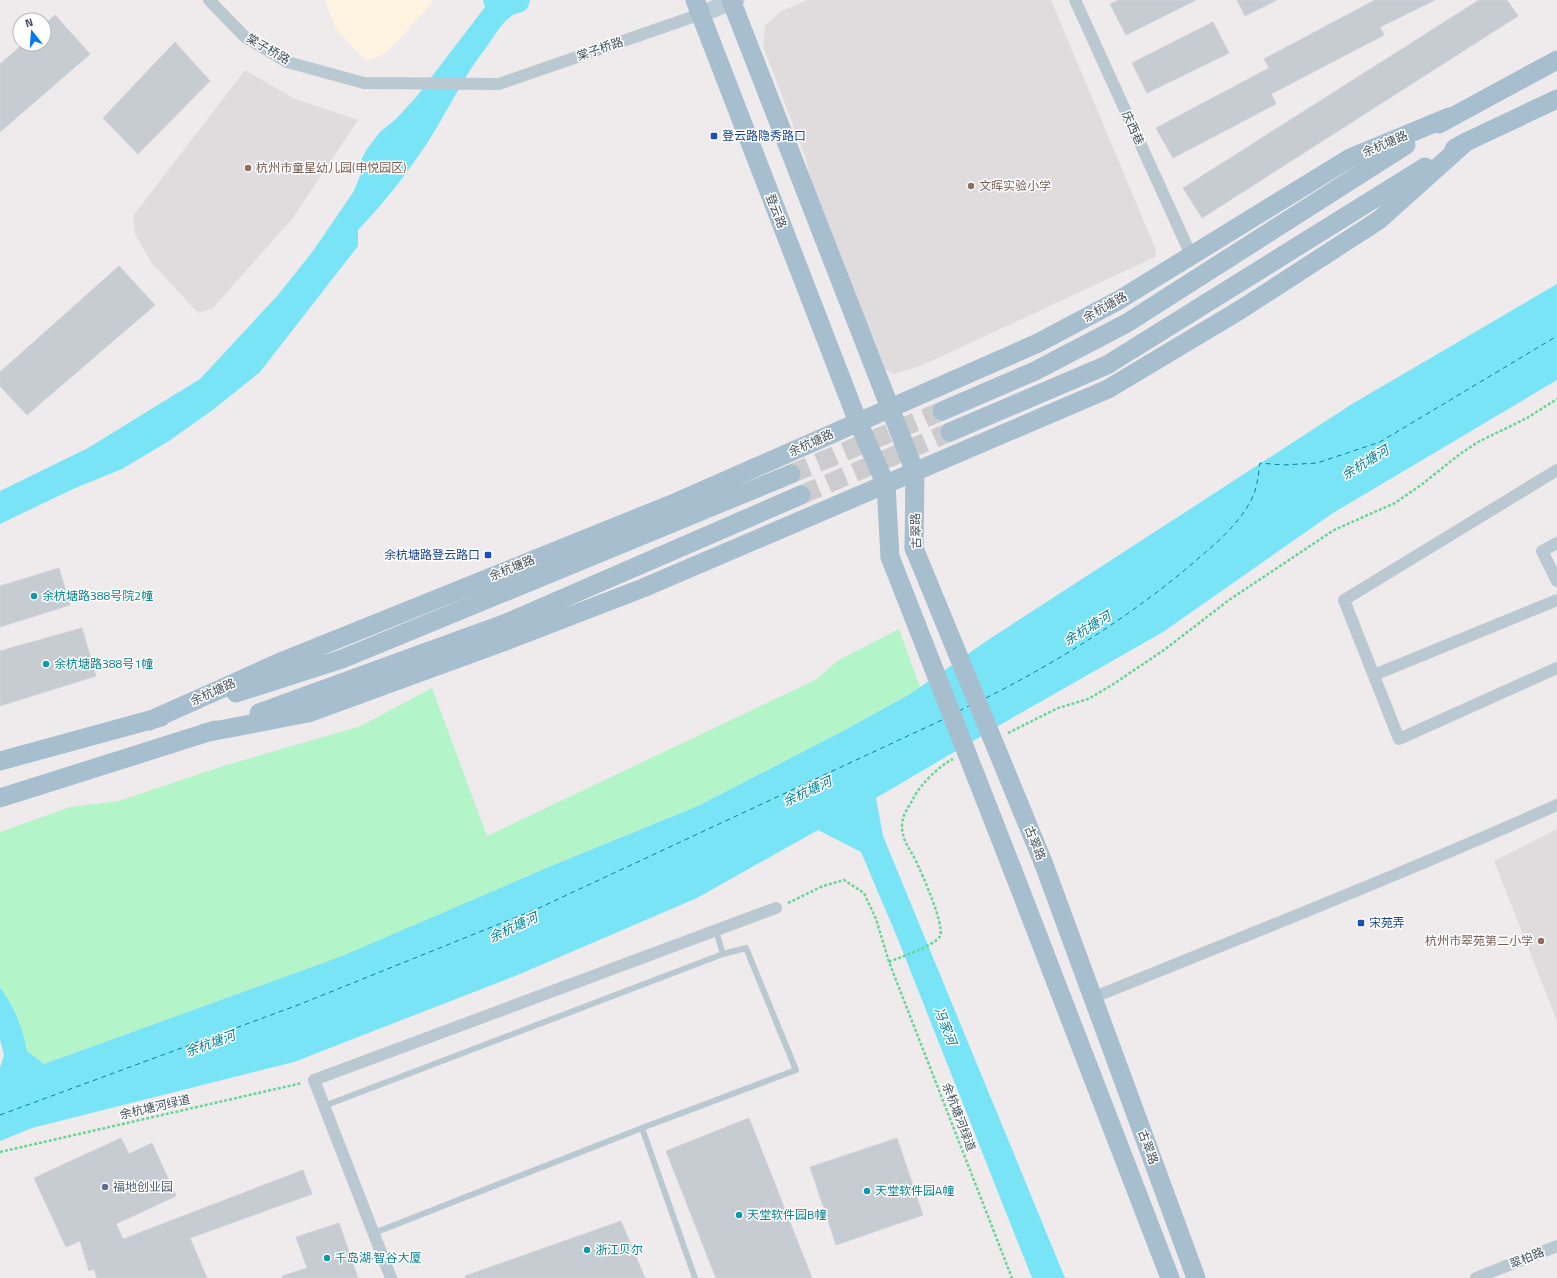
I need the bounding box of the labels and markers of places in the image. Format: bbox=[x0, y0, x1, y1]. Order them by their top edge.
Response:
place label: 登云路隐秀路口 bbox=[722, 126, 806, 145]
marker: 登云路隐秀路口 bbox=[709, 131, 719, 141]
place label: 杭州市童星幼儿园(申悦园区) bbox=[256, 158, 406, 177]
marker: 杭州市童星幼儿园(申悦园区) bbox=[243, 163, 253, 173]
place label: 文晖实验小学 bbox=[979, 176, 1051, 195]
marker: 文晖实验小学 bbox=[966, 181, 976, 191]
place label: 余杭塘路登云路口 bbox=[384, 545, 480, 564]
marker: 余杭塘路登云路口 bbox=[483, 550, 493, 560]
place label: 余杭塘路388号院2幢 bbox=[42, 586, 153, 605]
marker: 余杭塘路388号院2幢 bbox=[29, 591, 39, 601]
place label: 余杭塘路388号1幢 bbox=[54, 654, 153, 673]
marker: 余杭塘路388号1幢 bbox=[41, 659, 51, 669]
place label: 宋苑弄 bbox=[1369, 913, 1405, 932]
marker: 宋苑弄 bbox=[1356, 918, 1366, 928]
place label: 杭州市翠苑第二小学 bbox=[1425, 931, 1533, 950]
marker: 杭州市翠苑第二小学 bbox=[1536, 936, 1546, 946]
place label: 福地创业园 bbox=[113, 1177, 173, 1196]
place label: 天堂软件园A幢 bbox=[875, 1181, 954, 1200]
marker: 福地创业园 bbox=[100, 1182, 110, 1192]
marker: 天堂软件园A幢 bbox=[862, 1186, 872, 1196]
place label: 天堂软件园B幢 bbox=[747, 1205, 826, 1224]
marker: 天堂软件园B幢 bbox=[734, 1210, 744, 1220]
place label: 浙江贝尔 bbox=[595, 1240, 643, 1259]
marker: 浙江贝尔 bbox=[582, 1245, 592, 1255]
place label: 千岛湖·智谷大厦 bbox=[335, 1248, 422, 1267]
marker: 千岛湖·智谷大厦 bbox=[322, 1253, 332, 1263]

